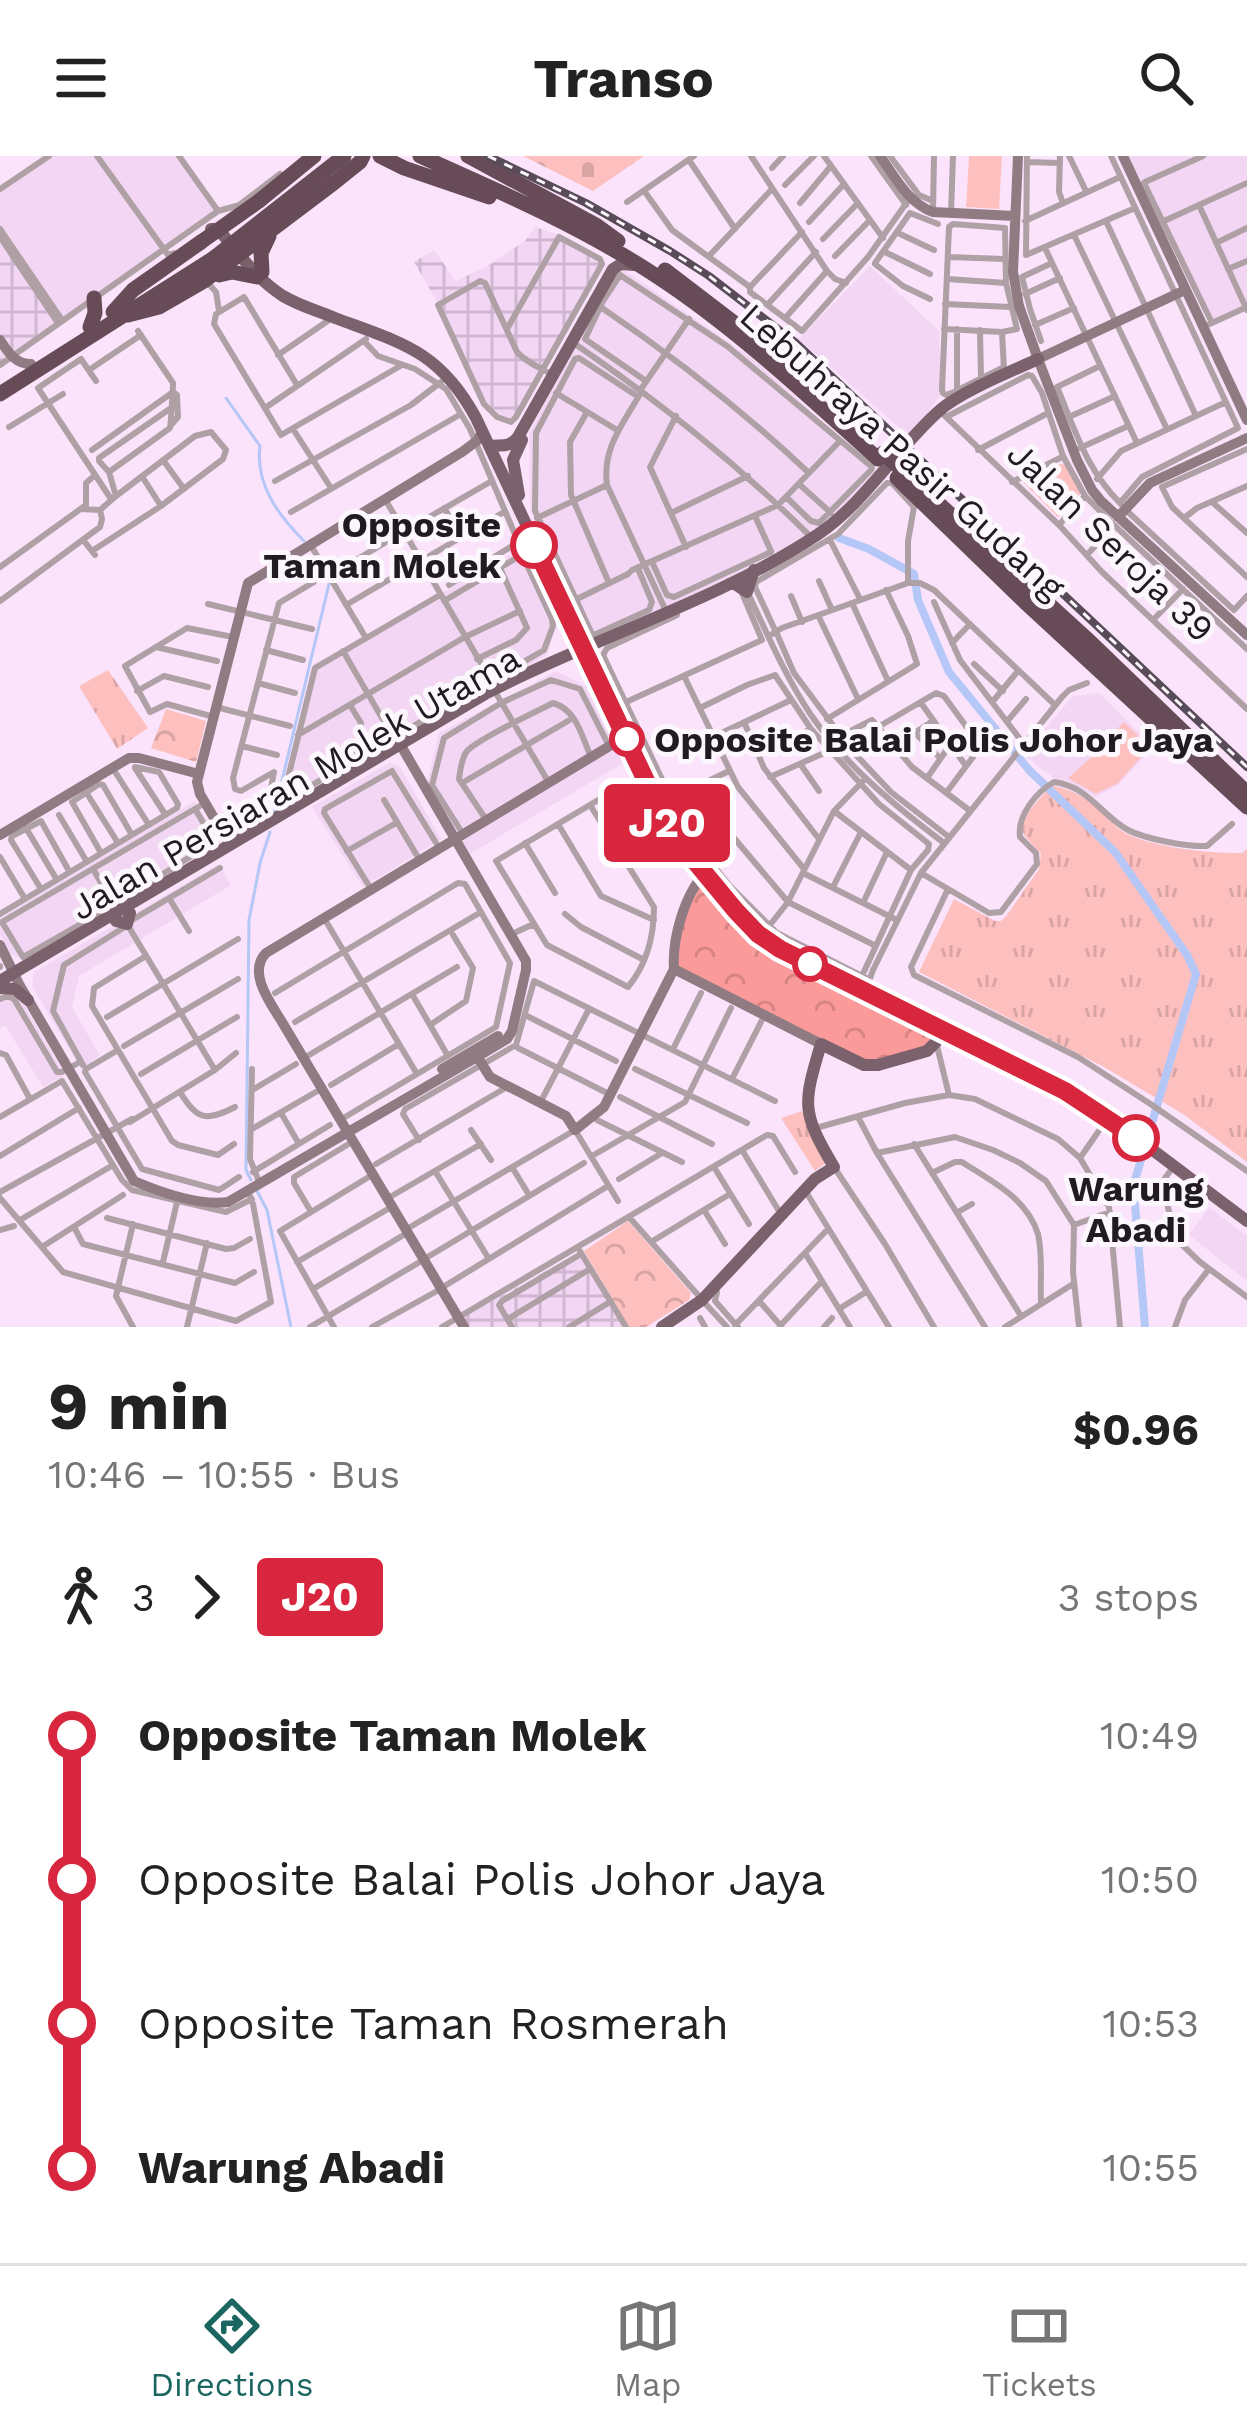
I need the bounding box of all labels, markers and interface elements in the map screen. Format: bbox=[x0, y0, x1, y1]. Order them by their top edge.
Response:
icon: menu bbox=[48, 45, 114, 111]
icon: search bbox=[1133, 45, 1199, 111]
text: Transo bbox=[533, 47, 714, 110]
street label: Lebuhraya Pasir Gudang bbox=[731, 295, 1074, 609]
street label: Jalan Seroja 39 bbox=[999, 433, 1222, 651]
place label: Opposite Taman Molek bbox=[263, 504, 502, 587]
marker: Opposite Taman Molek bbox=[512, 523, 556, 567]
street label: Jalan Persiaran Molek Utama bbox=[63, 637, 528, 929]
place label: Opposite Balai Polis Johor Jaya bbox=[654, 719, 1214, 761]
marker: Opposite Balai Polis Johor Jaya bbox=[611, 723, 643, 755]
line badge: J20 bbox=[598, 784, 736, 862]
text: J20 bbox=[628, 798, 706, 847]
unlabelled marker bbox=[794, 948, 826, 980]
marker: Warung Abadi bbox=[1114, 1116, 1158, 1160]
place label: Warung Abadi bbox=[1068, 1168, 1205, 1251]
text: 9 min bbox=[48, 1368, 230, 1445]
text: $0.96 bbox=[1073, 1403, 1199, 1456]
text: 10:46 – 10:55 · Bus bbox=[48, 1452, 400, 1497]
icon: walk bbox=[48, 1564, 114, 1630]
icon: forward bbox=[173, 1564, 239, 1630]
text: J20 bbox=[281, 1572, 359, 1621]
text: 3 bbox=[132, 1575, 155, 1620]
text: 3 stops bbox=[1058, 1575, 1199, 1620]
text: Opposite Taman Molek bbox=[138, 1709, 647, 1762]
text: 10:49 bbox=[1100, 1713, 1199, 1758]
text: Opposite Balai Polis Johor Jaya bbox=[138, 1853, 825, 1906]
text: 10:50 bbox=[1101, 1857, 1199, 1902]
text: Opposite Taman Rosmerah bbox=[138, 1997, 729, 2050]
text: 10:53 bbox=[1103, 2001, 1199, 2046]
text: Warung Abadi bbox=[138, 2141, 445, 2194]
text: 10:55 bbox=[1103, 2145, 1199, 2190]
tab: Directions bbox=[150, 2293, 313, 2404]
tab: Map bbox=[614, 2293, 681, 2404]
tab: Tickets bbox=[982, 2293, 1097, 2404]

